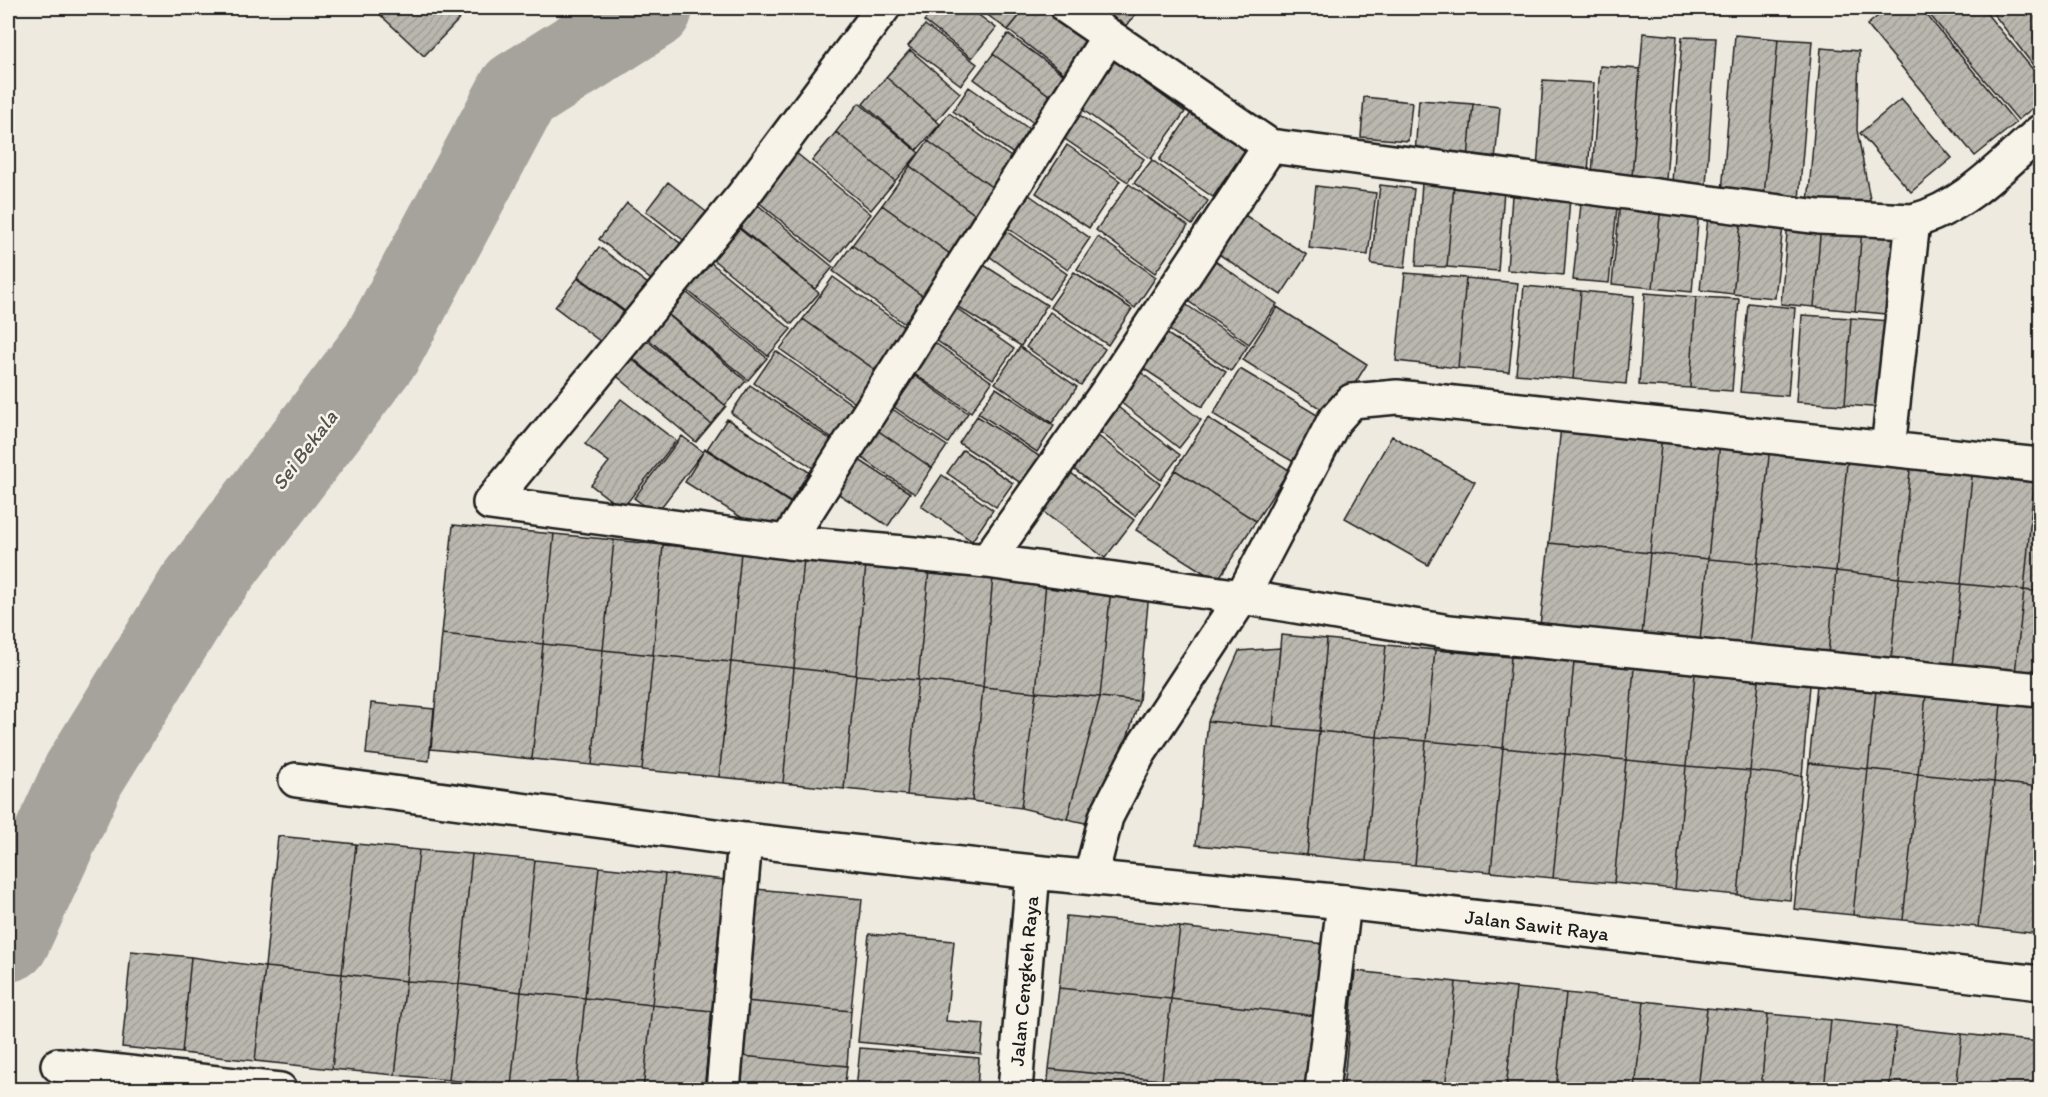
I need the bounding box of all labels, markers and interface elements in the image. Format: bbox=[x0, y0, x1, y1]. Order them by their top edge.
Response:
water label: Sei Bekala bbox=[266, 405, 342, 495]
street label: Jalan Cengkeh Raya bbox=[1005, 894, 1043, 1067]
street label: Jalan Sawit Raya bbox=[1464, 904, 1611, 946]

